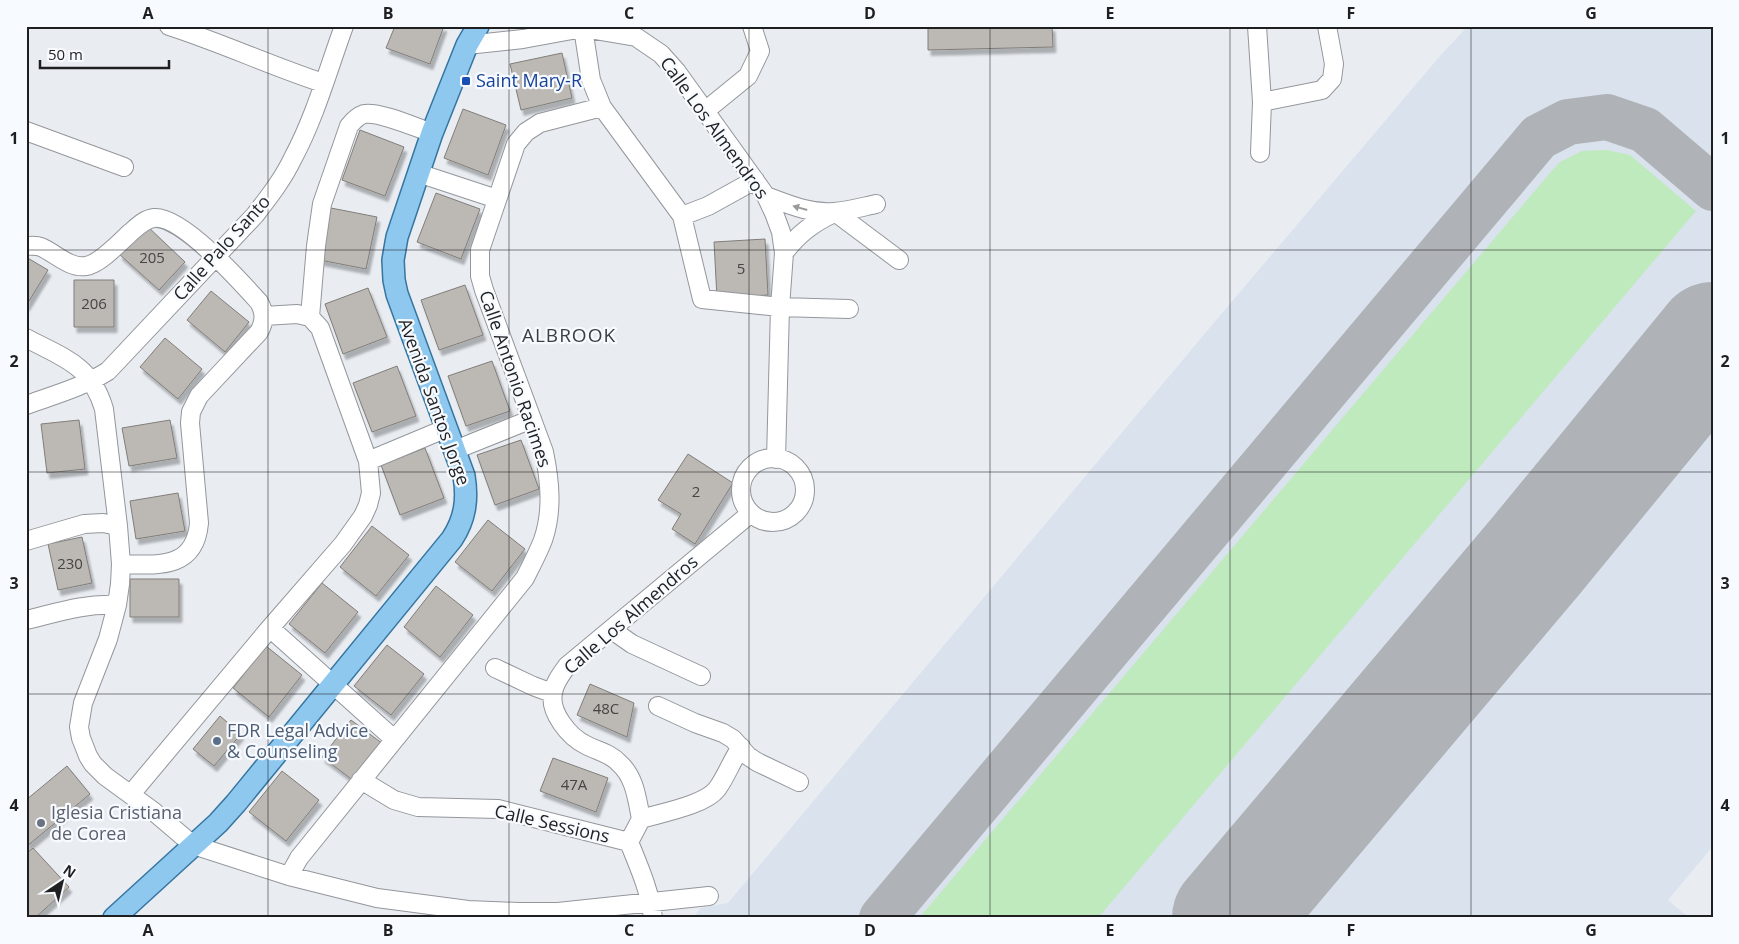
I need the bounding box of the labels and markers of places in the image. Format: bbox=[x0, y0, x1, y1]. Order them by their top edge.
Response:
place label: Saint Mary-R bbox=[476, 68, 582, 92]
marker: Saint Mary-R bbox=[460, 75, 472, 87]
place label: FDR Legal Advice & Counseling bbox=[227, 718, 368, 763]
marker: FDR Legal Advice & Counseling bbox=[211, 735, 223, 747]
place label: Iglesia Cristiana de Corea bbox=[51, 800, 182, 845]
marker: Iglesia Cristiana de Corea bbox=[35, 817, 47, 829]

